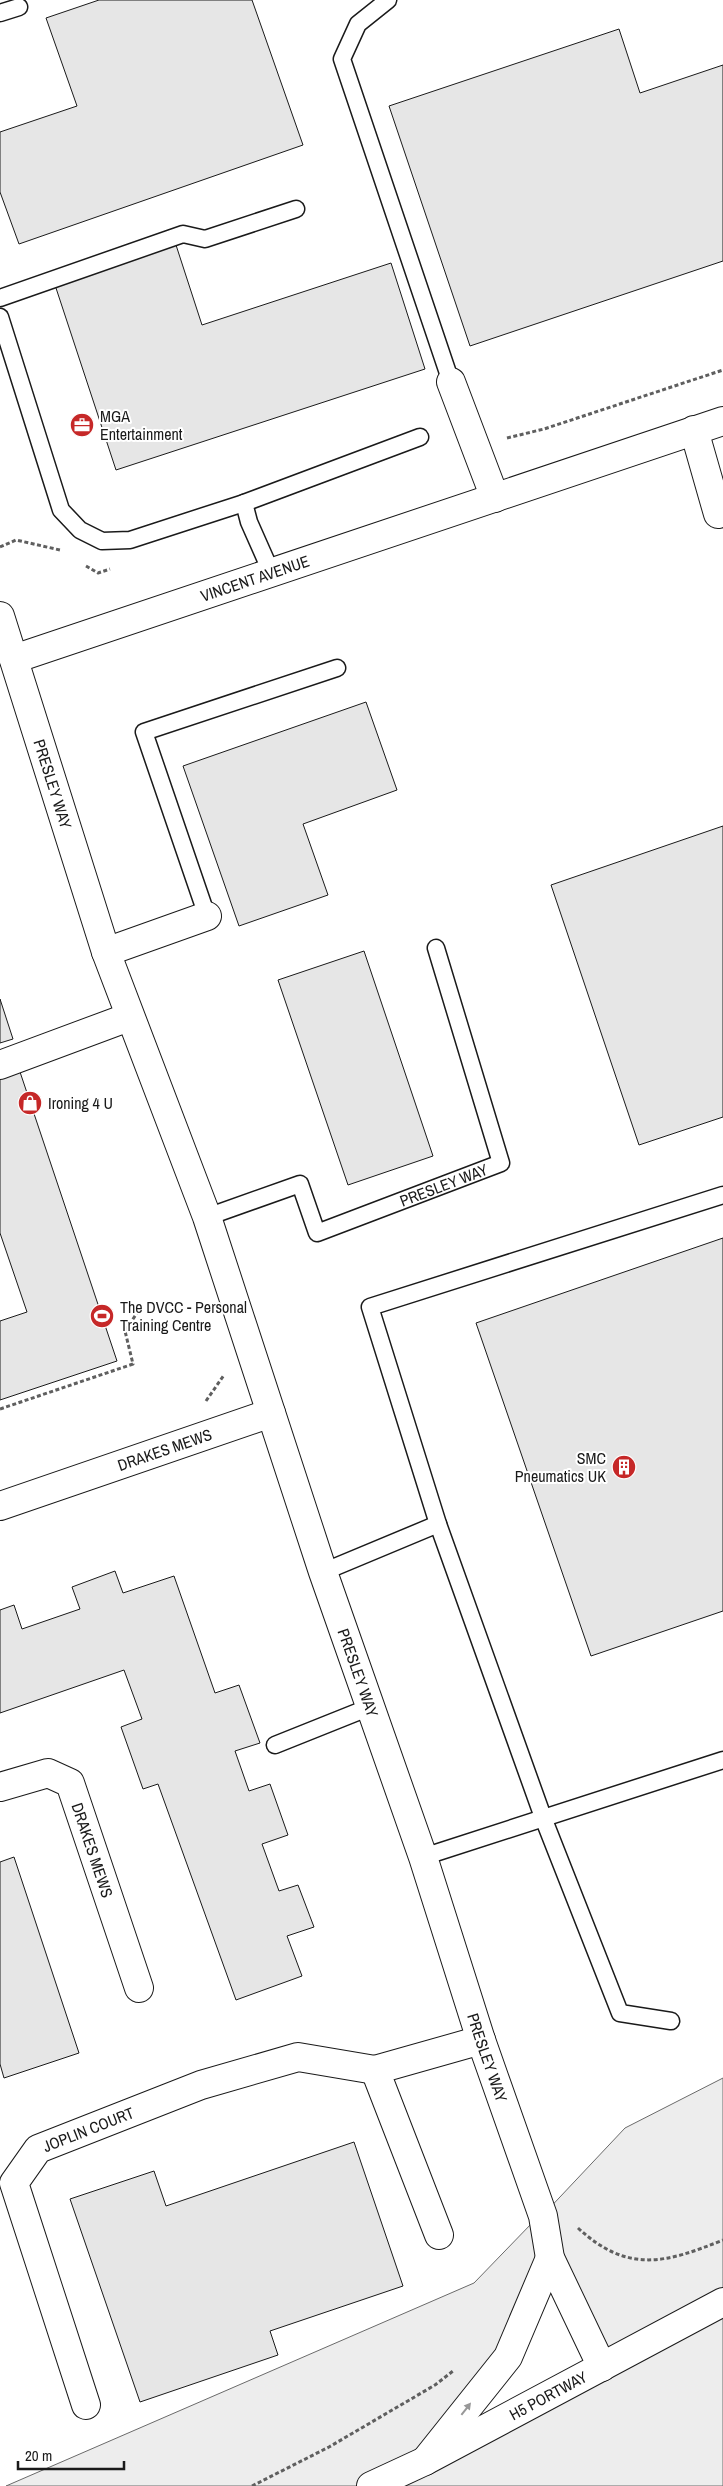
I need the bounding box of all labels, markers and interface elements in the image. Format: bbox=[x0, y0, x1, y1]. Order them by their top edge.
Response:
place label: MGA Entertainment bbox=[100, 405, 183, 445]
office icon: MGA Entertainment bbox=[69, 412, 95, 438]
street label: VINCENT AVENUE bbox=[198, 550, 312, 607]
street label: PRESLEY WAY bbox=[29, 736, 77, 831]
shop icon: Ironing 4 U bbox=[17, 1090, 43, 1116]
place label: Ironing 4 U bbox=[48, 1092, 113, 1114]
street label: PRESLEY WAY bbox=[396, 1158, 491, 1212]
place label: The DVCC - Personal Training Centre bbox=[120, 1296, 247, 1336]
sports icon: The DVCC - Personal Training Centre bbox=[89, 1303, 115, 1329]
street label: DRAKES MEWS bbox=[114, 1423, 215, 1476]
place label: SMC Pneumatics UK bbox=[515, 1447, 606, 1487]
building icon: SMC Pneumatics UK bbox=[611, 1454, 637, 1480]
street label: PRESLEY WAY bbox=[333, 1625, 384, 1720]
street label: DRAKES MEWS bbox=[66, 1800, 119, 1901]
street label: PRESLEY WAY bbox=[462, 2010, 513, 2105]
street label: JOPLIN COURT bbox=[40, 2101, 137, 2157]
street label: H5 PORTWAY bbox=[505, 2365, 591, 2425]
one-way arrow bbox=[461, 2403, 472, 2416]
scale bar bbox=[18, 2438, 124, 2470]
text: 20 m bbox=[25, 2445, 52, 2466]

